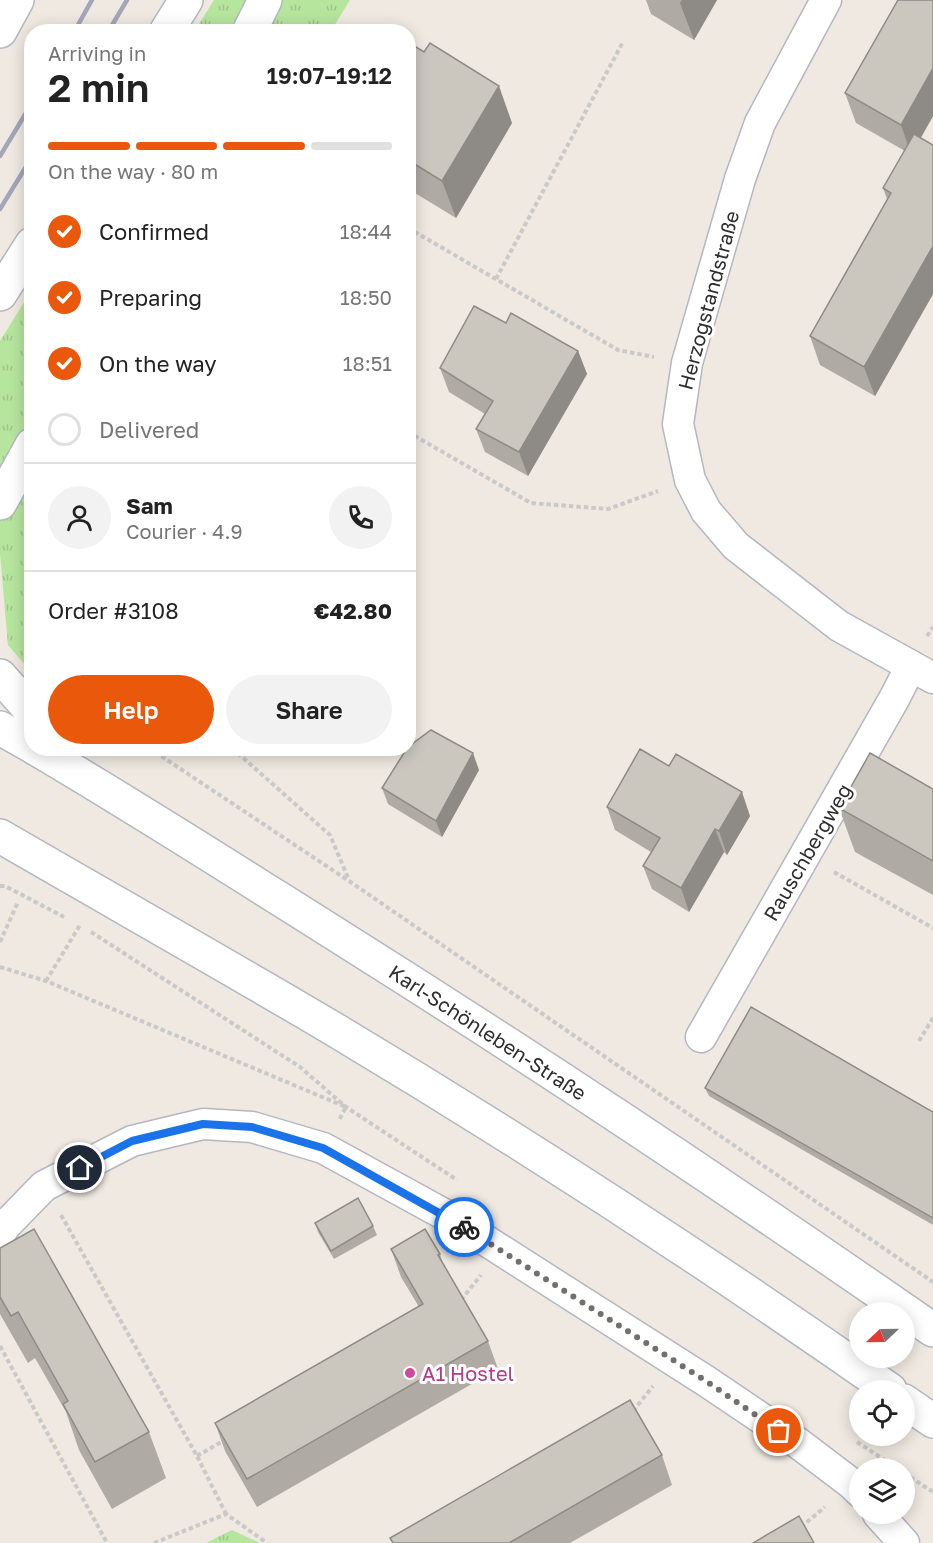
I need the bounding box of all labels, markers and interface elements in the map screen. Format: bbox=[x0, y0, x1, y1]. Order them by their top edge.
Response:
text: Arriving in bbox=[48, 41, 146, 65]
text: 19:07–19:12 bbox=[267, 62, 392, 89]
text: 2 min bbox=[48, 64, 149, 111]
text: On the way · 80 m bbox=[48, 159, 218, 183]
street label: Herzogstandstraße bbox=[673, 208, 743, 392]
icon: check bbox=[48, 215, 81, 248]
text: Confirmed bbox=[99, 218, 209, 245]
text: 18:44 bbox=[340, 219, 392, 243]
icon: check bbox=[48, 281, 81, 314]
text: Preparing bbox=[99, 284, 202, 311]
text: 18:50 bbox=[340, 285, 392, 309]
icon: check bbox=[48, 347, 81, 380]
text: On the way bbox=[99, 350, 217, 377]
text: 18:51 bbox=[343, 351, 392, 375]
text: Delivered bbox=[99, 416, 199, 443]
button: person bbox=[48, 486, 111, 549]
button: phone bbox=[329, 486, 392, 549]
text: Sam bbox=[126, 492, 173, 519]
text: Courier · 4.9 bbox=[126, 519, 243, 543]
text: Order #3108 bbox=[48, 597, 179, 624]
text: €42.80 bbox=[314, 597, 392, 624]
button: Help bbox=[48, 675, 214, 744]
button: Share bbox=[226, 675, 392, 744]
street label: Rauschbergweg bbox=[758, 779, 856, 925]
street label: Karl-Schönleben-Straße bbox=[385, 959, 591, 1105]
pin bbox=[54, 1142, 105, 1193]
icon: home bbox=[63, 1151, 96, 1184]
courier bbox=[434, 1197, 494, 1257]
icon: bike bbox=[448, 1211, 481, 1244]
north arrow bbox=[849, 1302, 915, 1368]
map controls bbox=[849, 1302, 915, 1524]
place label: A1 Hostel bbox=[422, 1361, 514, 1385]
marker: A1 Hostel bbox=[403, 1366, 417, 1380]
button: locate bbox=[849, 1380, 915, 1446]
pin bbox=[753, 1405, 804, 1456]
icon: bag bbox=[762, 1414, 795, 1447]
button: layers bbox=[849, 1458, 915, 1524]

